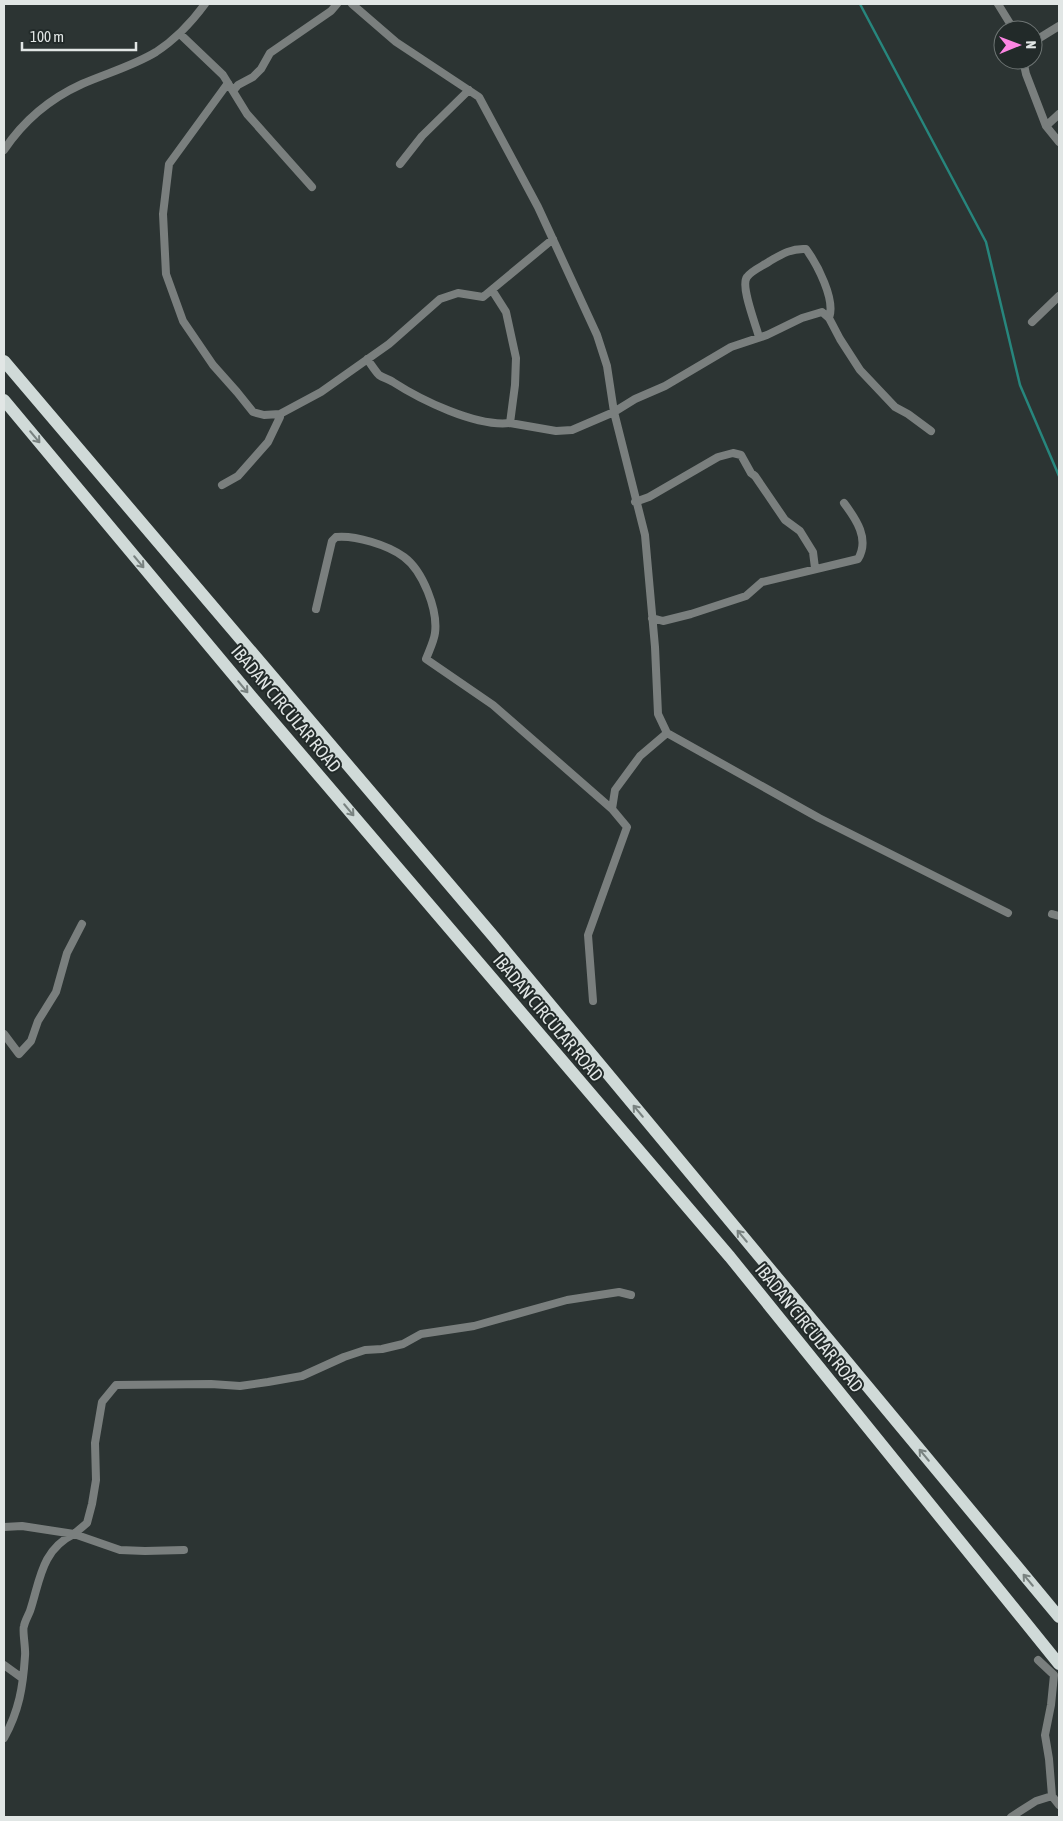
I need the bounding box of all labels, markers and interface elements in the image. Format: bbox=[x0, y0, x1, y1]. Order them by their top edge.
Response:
scale bar bbox=[22, 20, 136, 52]
north arrow bbox=[993, 20, 1043, 70]
text: 100 m bbox=[30, 28, 64, 45]
text: N bbox=[1023, 41, 1039, 49]
one-way arrow bbox=[29, 430, 40, 443]
one-way arrow bbox=[133, 555, 144, 568]
street label: IBADAN CIRCULAR ROAD bbox=[227, 641, 346, 777]
one-way arrow bbox=[238, 680, 249, 693]
one-way arrow bbox=[343, 804, 354, 817]
street label: IBADAN CIRCULAR ROAD bbox=[489, 950, 608, 1086]
one-way arrow bbox=[633, 1105, 644, 1118]
one-way arrow bbox=[736, 1229, 748, 1242]
street label: IBADAN CIRCULAR ROAD bbox=[751, 1259, 868, 1396]
one-way arrow bbox=[919, 1449, 930, 1462]
one-way arrow bbox=[1023, 1574, 1034, 1587]

